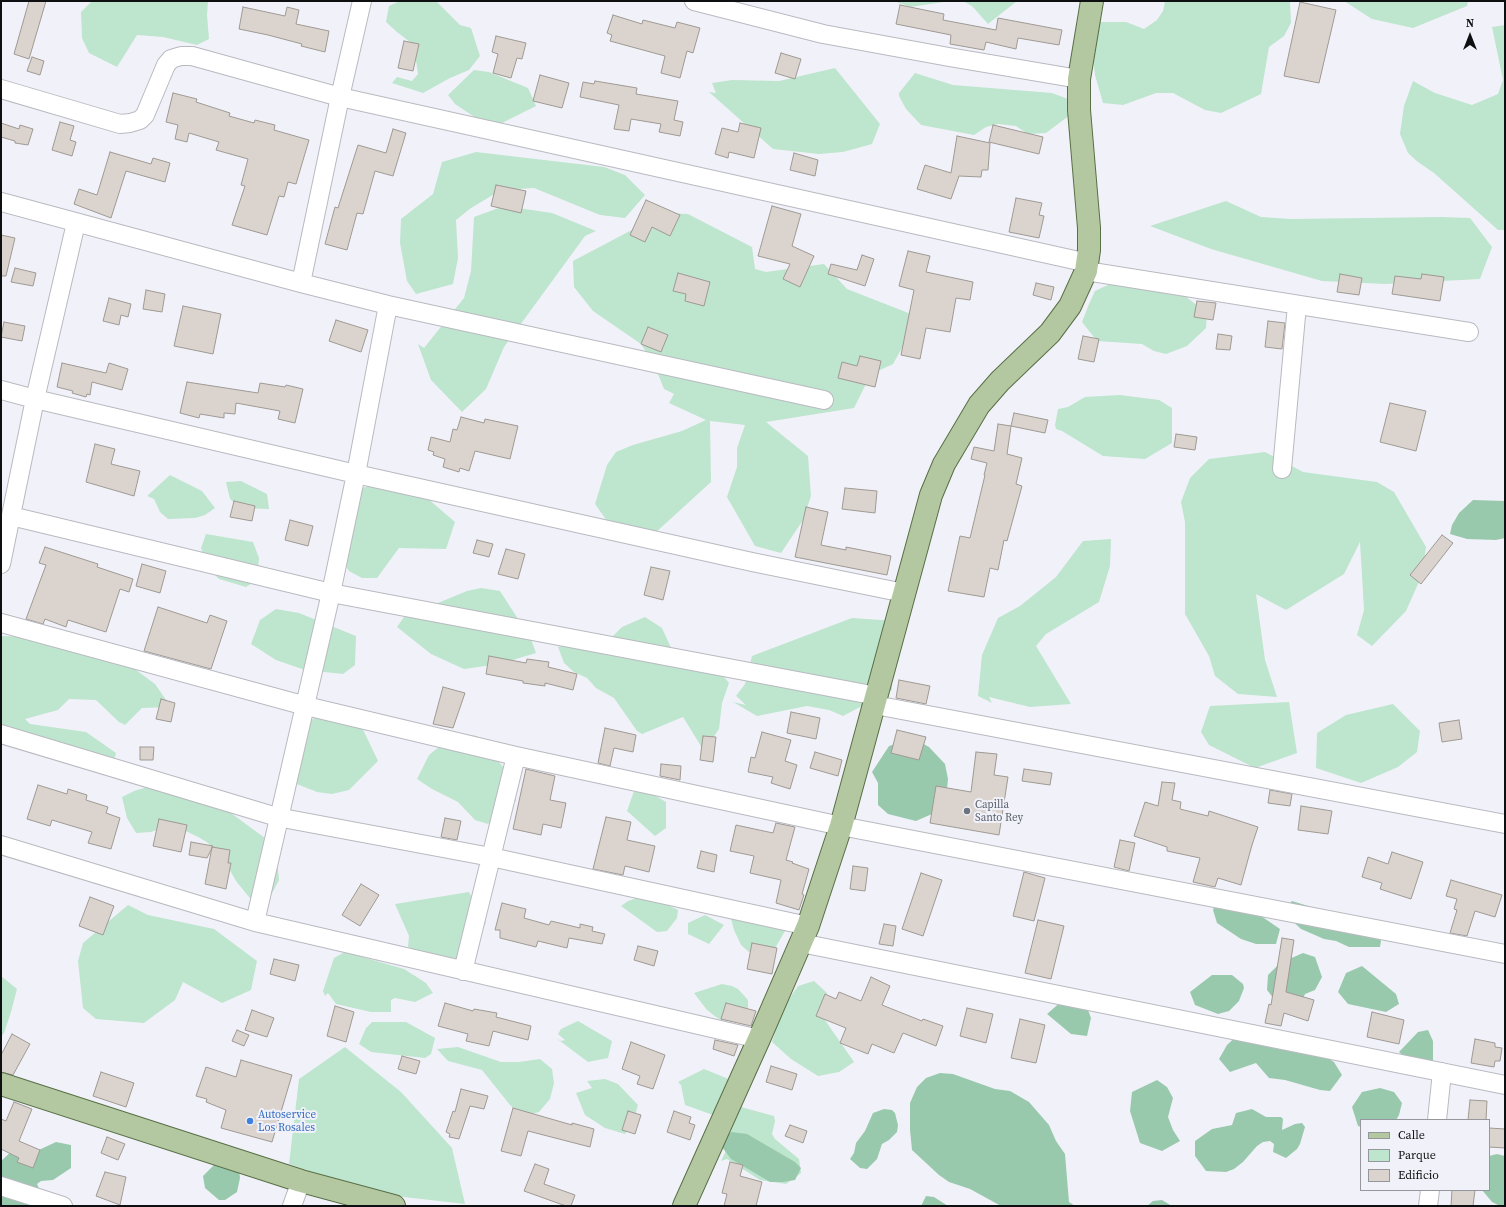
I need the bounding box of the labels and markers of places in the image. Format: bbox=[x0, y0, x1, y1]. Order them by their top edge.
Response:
place label: Capilla Santo Rey bbox=[975, 798, 1023, 824]
marker: Capilla Santo Rey bbox=[962, 806, 972, 816]
place label: Autoservice Los Rosales bbox=[258, 1108, 316, 1134]
marker: Autoservice Los Rosales bbox=[245, 1116, 255, 1126]

